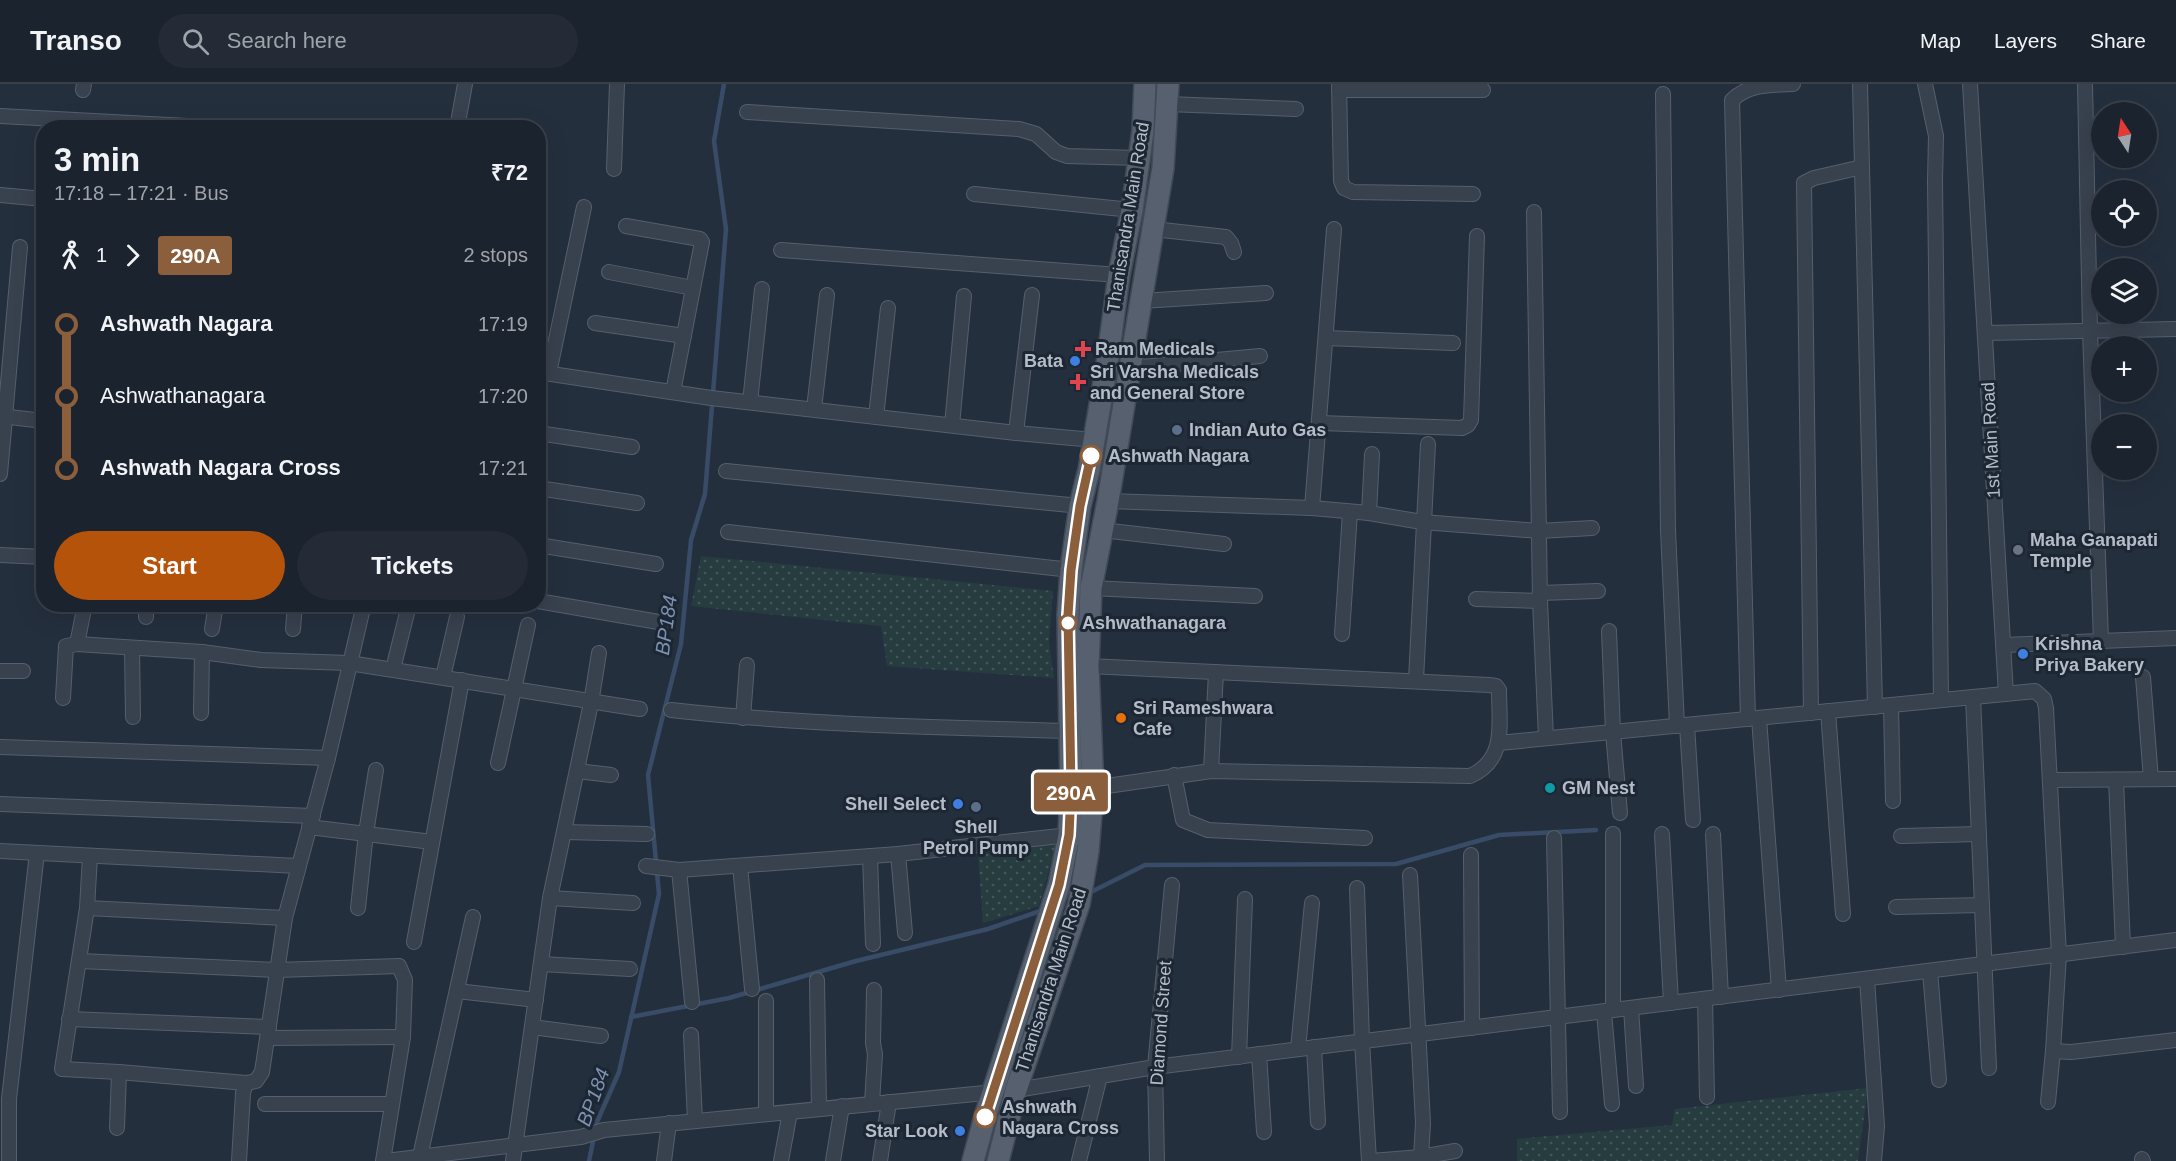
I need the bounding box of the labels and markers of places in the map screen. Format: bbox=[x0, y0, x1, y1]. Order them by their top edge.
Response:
place label: Ram Medicals bbox=[1095, 339, 1215, 359]
marker: Ram Medicals bbox=[1076, 342, 1090, 356]
place label: Bata bbox=[1024, 351, 1064, 371]
marker: Bata bbox=[1068, 354, 1082, 368]
place label: Sri Varsha Medicals and General Store bbox=[1090, 362, 1259, 403]
marker: Sri Varsha Medicals and General Store bbox=[1071, 375, 1085, 389]
place label: Indian Auto Gas bbox=[1189, 420, 1326, 440]
marker: Indian Auto Gas bbox=[1170, 423, 1184, 437]
marker: Ashwath Nagara bbox=[1080, 445, 1102, 467]
place label: Ashwath Nagara bbox=[1108, 446, 1250, 466]
place label: Maha Ganapati Temple bbox=[2030, 530, 2158, 571]
marker: Maha Ganapati Temple bbox=[2011, 543, 2025, 557]
place label: Ashwathanagara bbox=[1082, 613, 1227, 633]
marker: Ashwathanagara bbox=[1059, 614, 1077, 632]
place label: Krishna Priya Bakery bbox=[2035, 634, 2144, 675]
marker: Krishna Priya Bakery bbox=[2016, 647, 2030, 661]
place label: Sri Rameshwara Cafe bbox=[1133, 698, 1274, 739]
marker: Sri Rameshwara Cafe bbox=[1114, 711, 1128, 725]
place label: GM Nest bbox=[1562, 778, 1635, 798]
marker: GM Nest bbox=[1543, 781, 1557, 795]
place label: Shell Select bbox=[845, 794, 946, 814]
marker: Shell Select bbox=[951, 797, 965, 811]
marker: Shell Petrol Pump bbox=[969, 800, 983, 814]
place label: Shell Petrol Pump bbox=[923, 817, 1029, 858]
place label: Ashwath Nagara Cross bbox=[1002, 1097, 1119, 1138]
marker: Ashwath Nagara Cross bbox=[974, 1106, 996, 1128]
place label: Star Look bbox=[865, 1121, 949, 1141]
marker: Star Look bbox=[953, 1124, 967, 1138]

